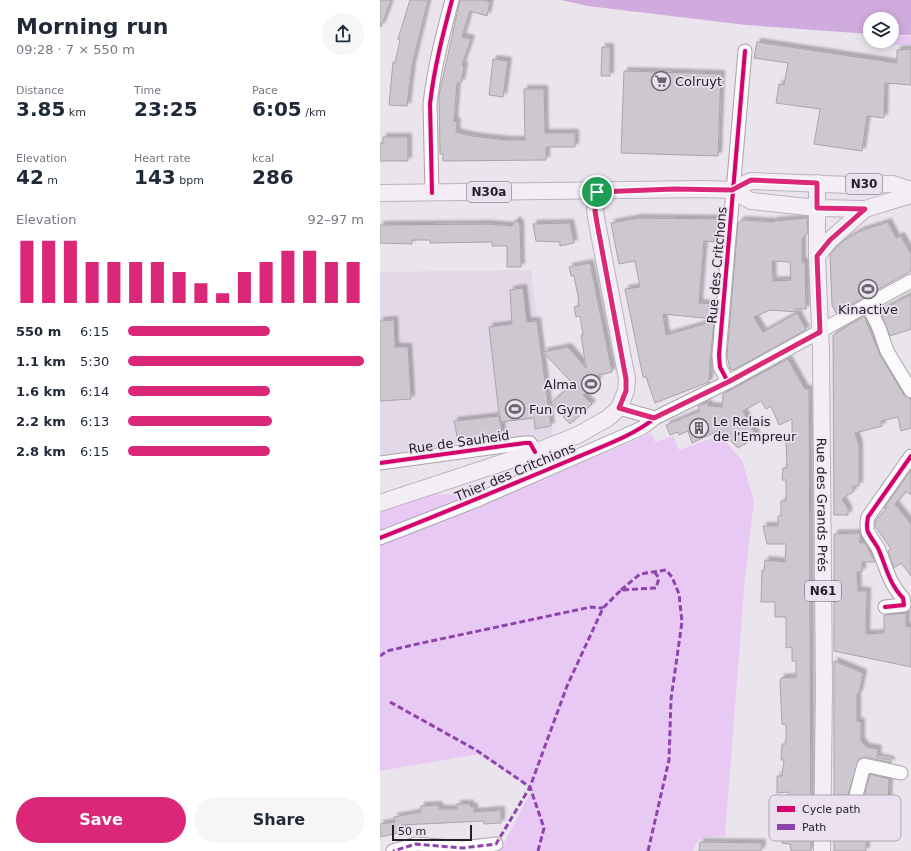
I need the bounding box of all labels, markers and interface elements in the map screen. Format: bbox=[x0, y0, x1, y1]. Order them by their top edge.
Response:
map controls bbox=[863, 12, 899, 48]
button: layers bbox=[863, 12, 899, 48]
button: share bbox=[322, 13, 364, 55]
text: Morning run bbox=[16, 14, 168, 39]
text: 09:28 · 7 × 550 m bbox=[16, 42, 135, 57]
supermarket icon: Colruyt bbox=[650, 70, 672, 92]
place label: Colruyt bbox=[675, 74, 722, 89]
text: Distance bbox=[16, 84, 64, 97]
text: Time bbox=[134, 84, 161, 97]
text: Pace bbox=[252, 84, 278, 97]
text: 3.85 bbox=[16, 97, 65, 121]
text: 23:25 bbox=[134, 97, 198, 121]
text: 6:05 bbox=[252, 97, 302, 121]
text: km bbox=[65, 106, 86, 119]
text: /km bbox=[302, 106, 326, 119]
text: Elevation bbox=[16, 152, 67, 165]
text: Heart rate bbox=[134, 152, 190, 165]
text: kcal bbox=[252, 152, 274, 165]
text: 42 bbox=[16, 165, 44, 189]
text: 143 bbox=[134, 165, 176, 189]
text: 286 bbox=[252, 165, 294, 189]
text: m bbox=[44, 174, 58, 187]
text: bpm bbox=[176, 174, 204, 187]
road number: N30 bbox=[846, 174, 882, 194]
pin bbox=[580, 175, 614, 209]
icon: arrive bbox=[586, 181, 608, 203]
road number: N30a bbox=[467, 182, 511, 202]
street label: Rue des Critchons bbox=[704, 206, 730, 324]
text: Elevation bbox=[16, 212, 76, 227]
text: 92–97 m bbox=[308, 212, 364, 227]
sports icon: Kinactive bbox=[857, 278, 879, 300]
place label: Kinactive bbox=[838, 302, 898, 317]
text: 550 m bbox=[16, 324, 61, 339]
text: 6:15 bbox=[80, 324, 109, 339]
text: 1.1 km bbox=[16, 354, 66, 369]
text: 5:30 bbox=[80, 354, 109, 369]
sports icon: Alma bbox=[580, 373, 602, 395]
place label: Alma bbox=[544, 377, 577, 392]
text: 1.6 km bbox=[16, 384, 66, 399]
text: 6:14 bbox=[80, 384, 109, 399]
sports icon: Fun Gym bbox=[504, 398, 526, 420]
place label: Fun Gym bbox=[529, 402, 587, 417]
text: 2.2 km bbox=[16, 414, 66, 429]
text: 6:13 bbox=[80, 414, 109, 429]
place label: Le Relais de l'Empreur bbox=[713, 414, 797, 444]
building icon: Le Relais de l'Empreur bbox=[688, 417, 710, 439]
street label: Rue de Sauheid bbox=[408, 427, 510, 457]
street label: Rue des Grands Prés bbox=[814, 438, 830, 572]
street label: Thier des Critchions bbox=[452, 440, 578, 505]
text: 2.8 km bbox=[16, 444, 66, 459]
text: 6:15 bbox=[80, 444, 109, 459]
road number: N61 bbox=[805, 581, 841, 601]
legend bbox=[769, 795, 901, 841]
button: Save bbox=[16, 797, 186, 843]
button: Share bbox=[194, 797, 364, 843]
text: Cycle path bbox=[802, 803, 861, 816]
text: Path bbox=[802, 821, 826, 834]
scale bar bbox=[392, 823, 472, 842]
text: 50 m bbox=[398, 825, 426, 838]

